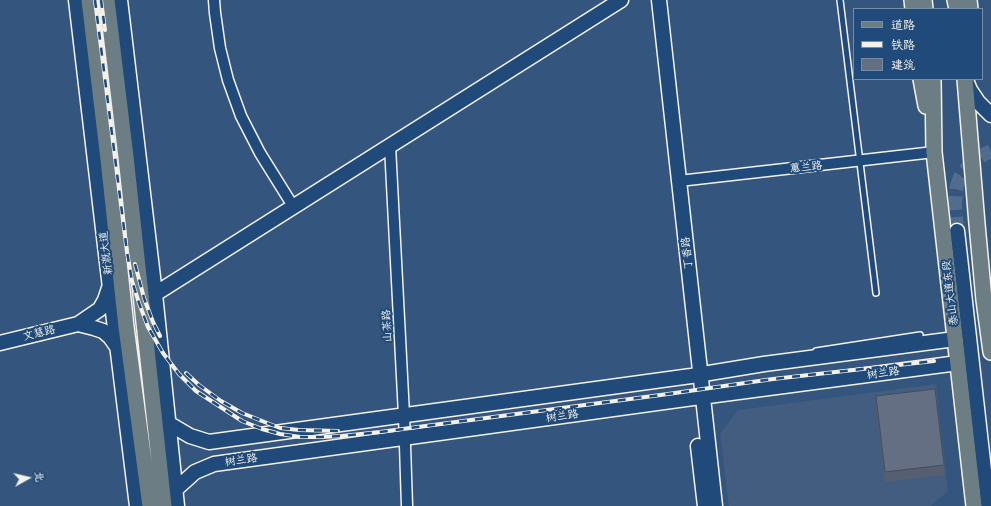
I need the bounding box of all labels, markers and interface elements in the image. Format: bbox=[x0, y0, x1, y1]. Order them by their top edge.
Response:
legend bbox=[853, 8, 983, 80]
text: 道路 bbox=[891, 16, 915, 32]
text: 铁路 bbox=[891, 36, 915, 52]
text: 建筑 bbox=[891, 56, 915, 72]
street label: 蕙兰路 bbox=[789, 159, 823, 175]
street label: 新溉大道 bbox=[97, 230, 115, 276]
street label: 丁香路 bbox=[679, 236, 695, 270]
street label: 泰山大道东段 bbox=[939, 259, 961, 327]
street label: 山茶路 bbox=[380, 309, 394, 343]
street label: 文慧路 bbox=[21, 323, 57, 343]
street label: 树兰路 bbox=[866, 364, 900, 382]
street label: 树兰路 bbox=[545, 407, 579, 425]
street label: 树兰路 bbox=[224, 451, 258, 469]
north arrow bbox=[8, 458, 48, 498]
text: 北 bbox=[32, 470, 49, 483]

